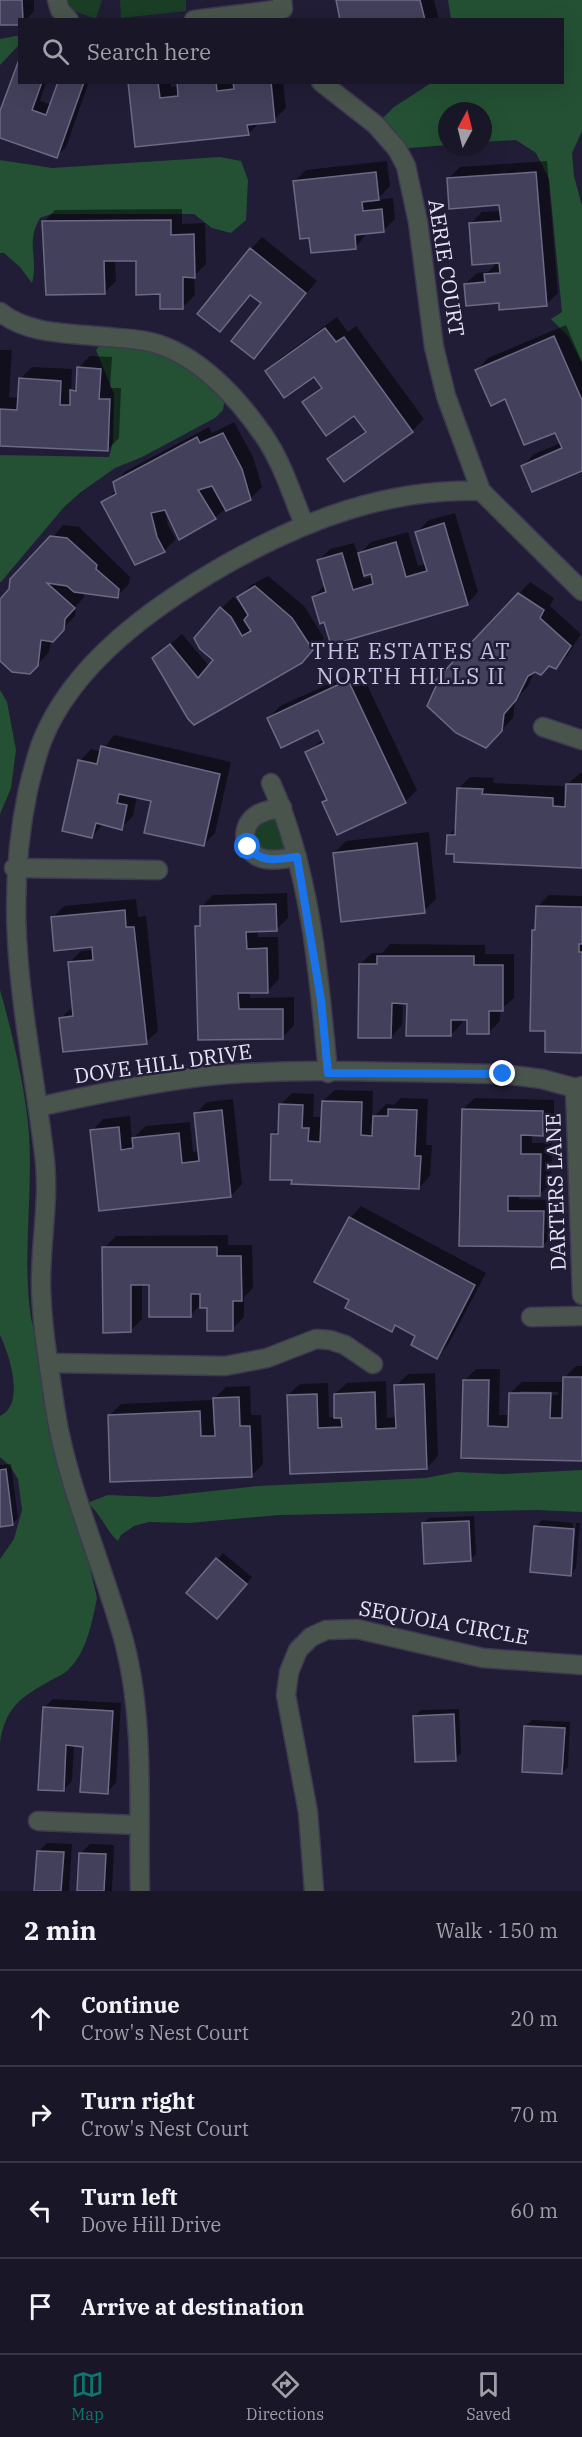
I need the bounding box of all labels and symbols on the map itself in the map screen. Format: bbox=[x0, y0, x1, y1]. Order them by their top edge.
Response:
north arrow bbox=[438, 102, 492, 156]
street label: AERIE COURT bbox=[422, 197, 472, 339]
district label: THE ESTATES AT NORTH HILLS II bbox=[311, 636, 511, 690]
route start bbox=[234, 833, 260, 859]
street label: DOVE HILL DRIVE bbox=[72, 1037, 253, 1089]
route end bbox=[489, 1060, 515, 1086]
street label: DARTERS LANE bbox=[538, 1113, 572, 1271]
street label: SEQUOIA CIRCLE bbox=[357, 1593, 531, 1651]

